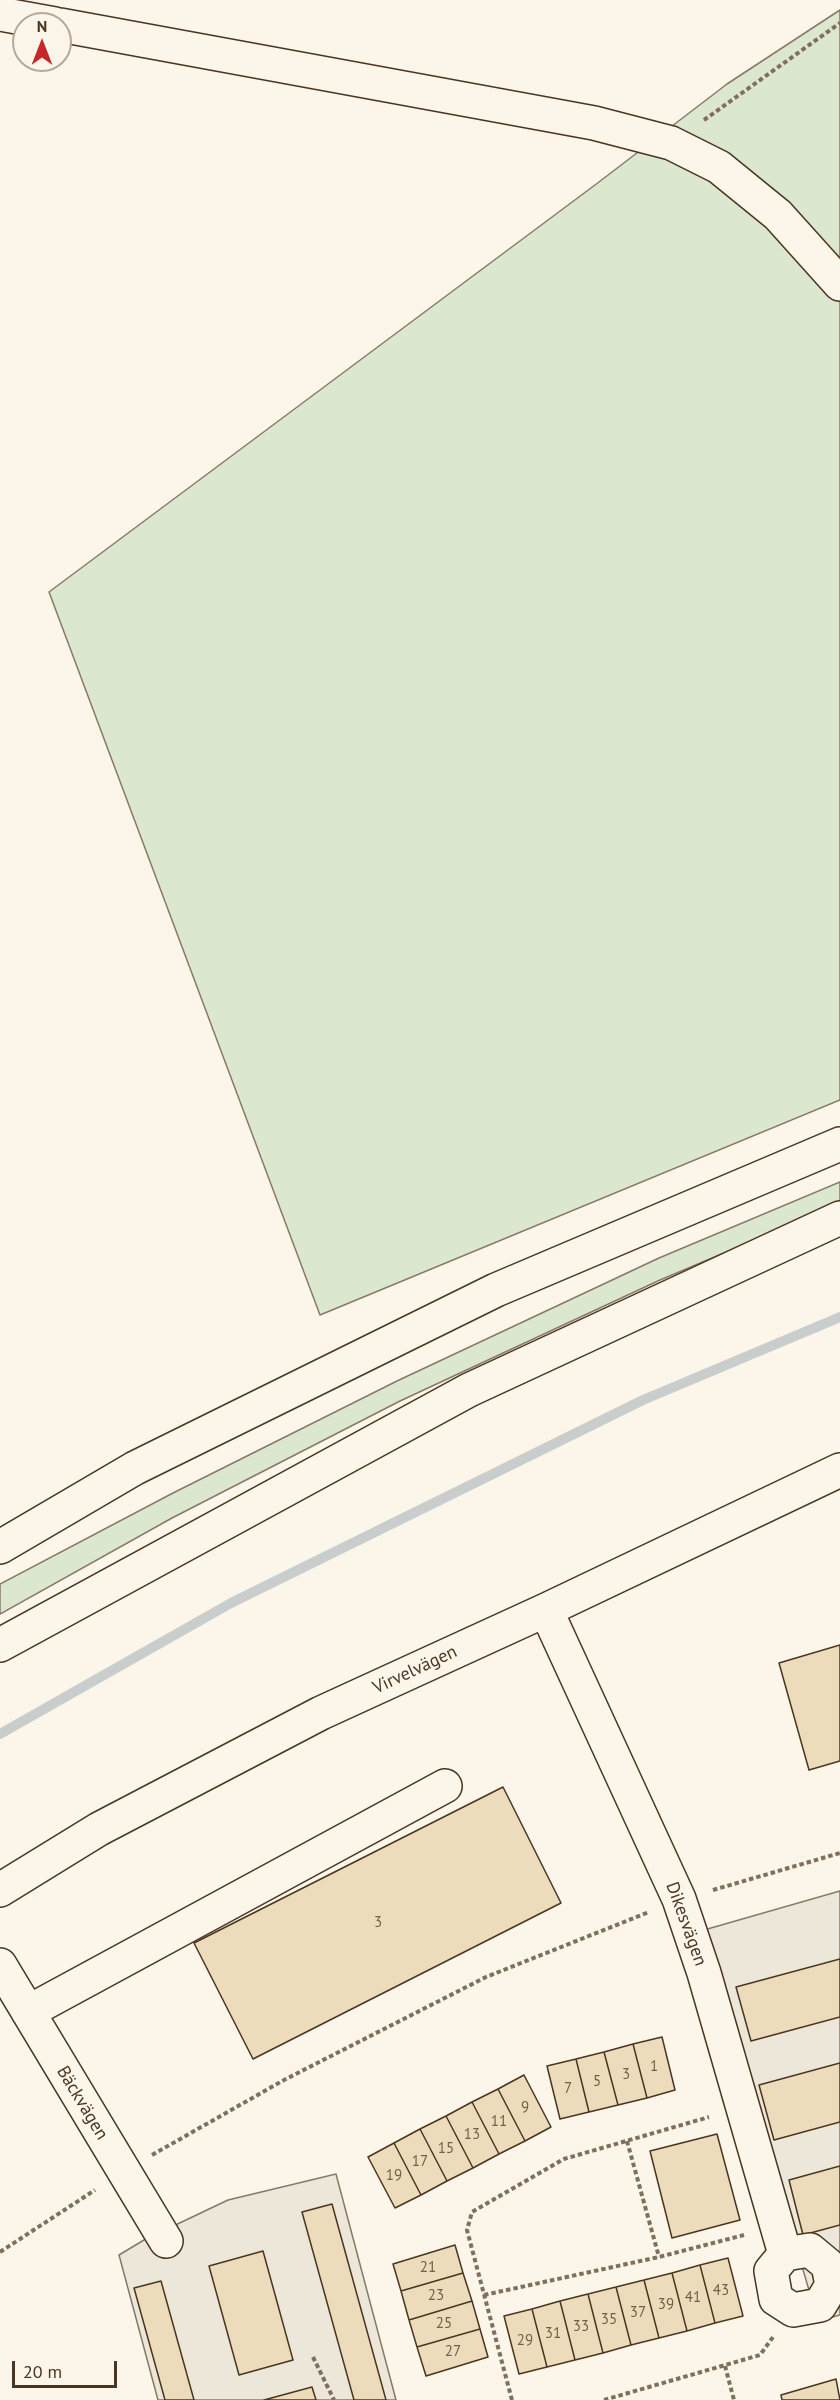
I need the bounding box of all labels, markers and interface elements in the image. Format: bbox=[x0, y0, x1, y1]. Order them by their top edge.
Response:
north arrow bbox=[12, 12, 72, 72]
text: N bbox=[37, 16, 47, 36]
street label: Virvelvägen bbox=[370, 1641, 460, 1699]
street label: Dikesvägen bbox=[661, 1879, 711, 1969]
house number: 3 bbox=[374, 1914, 382, 1932]
house number: 1 bbox=[650, 2058, 658, 2076]
street label: Bäckvägen bbox=[52, 2062, 112, 2144]
house number: 3 bbox=[622, 2066, 630, 2084]
house number: 5 bbox=[593, 2073, 601, 2091]
house number: 7 bbox=[564, 2080, 572, 2098]
house number: 9 bbox=[521, 2099, 529, 2117]
house number: 11 bbox=[491, 2113, 507, 2131]
house number: 13 bbox=[464, 2126, 480, 2144]
house number: 15 bbox=[438, 2140, 454, 2158]
house number: 17 bbox=[412, 2153, 428, 2171]
house number: 19 bbox=[386, 2167, 402, 2185]
house number: 21 bbox=[420, 2259, 436, 2277]
house number: 43 bbox=[713, 2282, 729, 2300]
house number: 23 bbox=[428, 2287, 444, 2305]
house number: 41 bbox=[685, 2289, 701, 2307]
house number: 39 bbox=[658, 2296, 674, 2314]
house number: 37 bbox=[630, 2304, 646, 2322]
house number: 35 bbox=[601, 2311, 617, 2329]
house number: 25 bbox=[436, 2315, 452, 2333]
house number: 33 bbox=[573, 2318, 589, 2336]
house number: 31 bbox=[545, 2325, 561, 2343]
house number: 29 bbox=[517, 2332, 533, 2350]
house number: 27 bbox=[445, 2343, 461, 2361]
scale bar bbox=[15, 2349, 120, 2387]
text: 20 m bbox=[23, 2360, 62, 2383]

